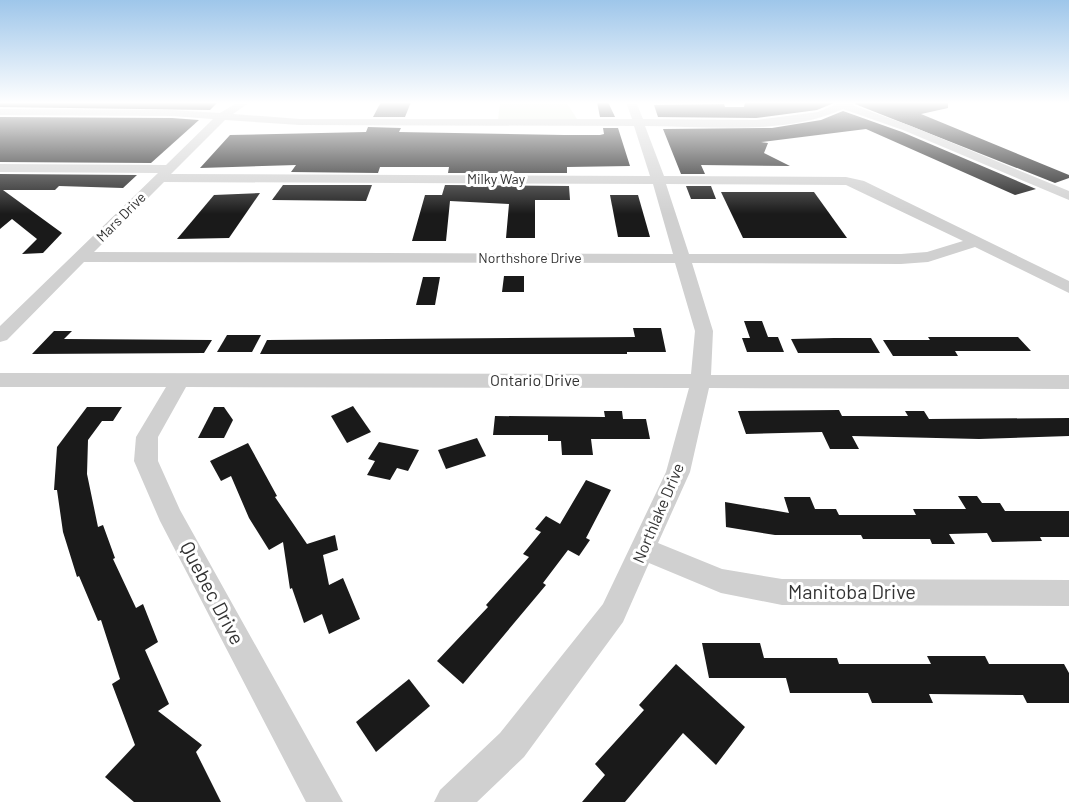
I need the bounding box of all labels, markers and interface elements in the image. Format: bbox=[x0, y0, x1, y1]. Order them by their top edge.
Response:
street label: Milky Way bbox=[467, 170, 526, 187]
street label: Mars Drive bbox=[92, 188, 149, 245]
street label: Northshore Drive bbox=[478, 249, 582, 266]
street label: Ontario Drive bbox=[490, 370, 580, 389]
street label: Northlake Drive bbox=[628, 460, 687, 566]
street label: Quebec Drive bbox=[176, 537, 250, 648]
street label: Manitoba Drive bbox=[788, 579, 916, 603]

